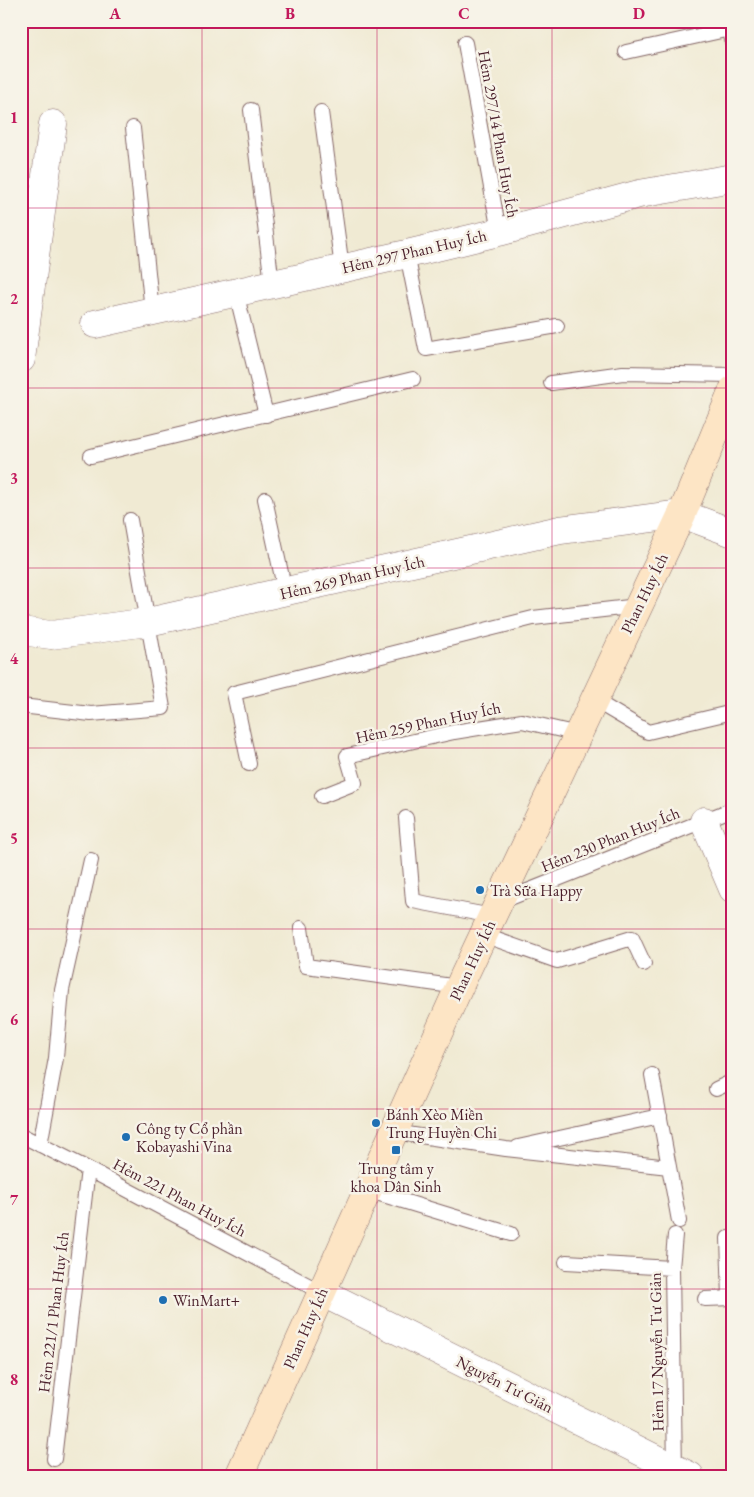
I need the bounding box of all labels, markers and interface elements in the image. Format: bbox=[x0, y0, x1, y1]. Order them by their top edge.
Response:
text: A bbox=[108, 3, 121, 24]
text: B bbox=[285, 3, 295, 24]
text: C bbox=[458, 3, 470, 24]
text: D bbox=[633, 3, 645, 24]
street label: Hẻm 297/14 Phan Huy Ích bbox=[473, 49, 524, 219]
text: 1 bbox=[10, 107, 18, 128]
street label: Hẻm 297 Phan Huy Ích bbox=[340, 225, 489, 278]
text: 2 bbox=[10, 288, 19, 309]
text: 3 bbox=[10, 468, 18, 489]
street label: Phan Huy Ích bbox=[616, 550, 673, 637]
street label: Hẻm 269 Phan Huy Ích bbox=[278, 551, 427, 604]
text: 4 bbox=[10, 648, 19, 669]
street label: Hẻm 259 Phan Huy Ích bbox=[354, 697, 503, 748]
street label: Hẻm 230 Phan Huy Ích bbox=[538, 802, 683, 877]
text: 5 bbox=[10, 828, 18, 849]
place label: Trà Sữa Happy bbox=[490, 880, 584, 901]
marker: Trà Sữa Happy bbox=[474, 884, 486, 896]
street label: Phan Huy Ích bbox=[445, 916, 500, 1004]
text: 6 bbox=[10, 1009, 19, 1030]
place label: Bánh Xèo Miền Trung Huyền Chi bbox=[386, 1104, 497, 1143]
marker: Bánh Xèo Miền Trung Huyền Chi bbox=[370, 1117, 382, 1129]
place label: Công ty Cổ phần Kobayashi Vina bbox=[136, 1118, 243, 1157]
marker: Công ty Cổ phần Kobayashi Vina bbox=[120, 1131, 132, 1143]
marker: Trung tâm y khoa Dân Sinh bbox=[390, 1144, 402, 1156]
street label: Hẻm 221 Phan Huy Ích bbox=[110, 1153, 250, 1241]
place label: Trung tâm y khoa Dân Sinh bbox=[350, 1158, 442, 1197]
text: 7 bbox=[10, 1189, 19, 1210]
street label: Hẻm 221/1 Phan Huy Ích bbox=[33, 1230, 74, 1394]
street label: Hẻm 17 Nguyễn Tư Giản bbox=[645, 1272, 668, 1432]
street label: Phan Huy Ích bbox=[278, 1284, 333, 1372]
place label: WinMart+ bbox=[173, 1290, 240, 1311]
marker: WinMart+ bbox=[157, 1294, 169, 1306]
street label: Nguyễn Tư Giản bbox=[453, 1351, 557, 1418]
text: 8 bbox=[10, 1369, 18, 1390]

